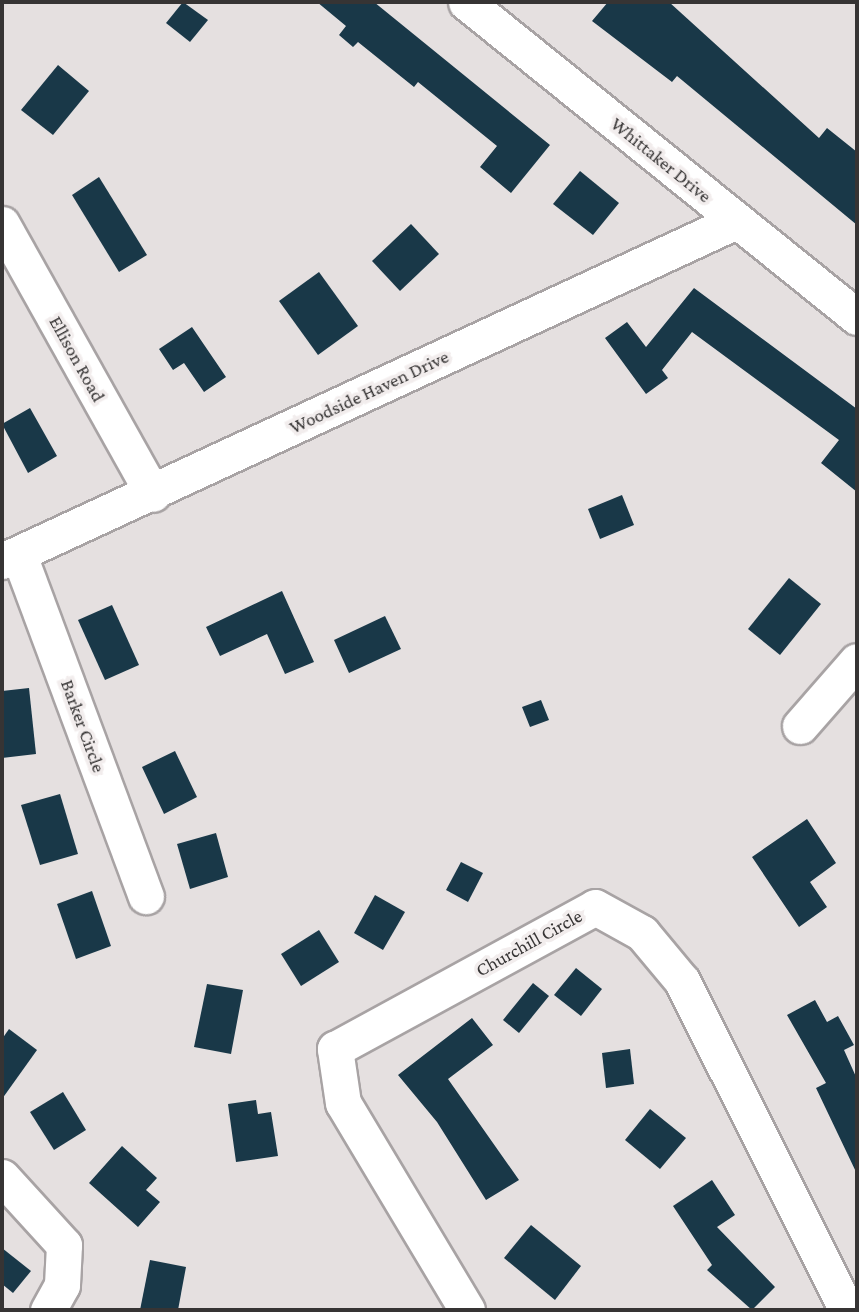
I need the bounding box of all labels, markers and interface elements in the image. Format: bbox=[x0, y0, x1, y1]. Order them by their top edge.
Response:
street label: Whittaker Drive bbox=[606, 112, 716, 208]
street label: Ellison Road bbox=[44, 312, 110, 406]
street label: Woodside Haven Drive bbox=[286, 345, 452, 439]
street label: Barker Circle bbox=[56, 676, 110, 776]
street label: Churchill Circle bbox=[472, 904, 586, 982]

